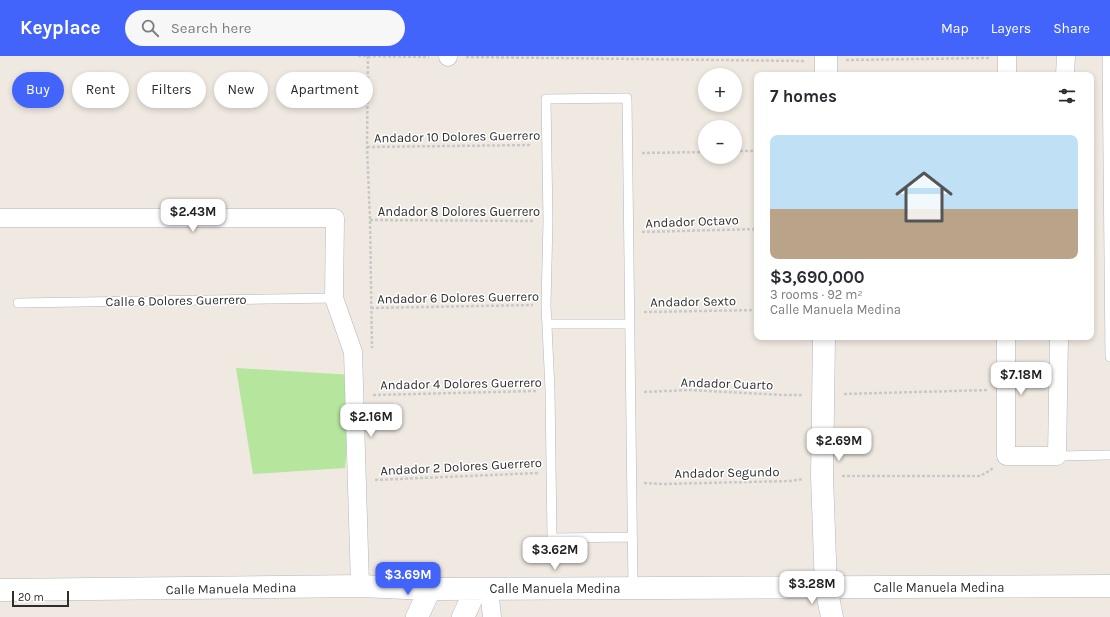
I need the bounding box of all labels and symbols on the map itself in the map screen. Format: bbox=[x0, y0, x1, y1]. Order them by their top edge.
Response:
street label: Andador 10 Dolores Guerrero bbox=[374, 128, 540, 145]
pin: $2.43M bbox=[160, 199, 226, 233]
street label: Andador 8 Dolores Guerrero bbox=[378, 204, 540, 219]
street label: Andador Octavo bbox=[645, 212, 739, 231]
street label: Andador 6 Dolores Guerrero bbox=[377, 289, 539, 306]
street label: Calle 6 Dolores Guerrero bbox=[105, 292, 247, 309]
street label: Andador Sexto bbox=[650, 293, 736, 310]
pin: $7.18M bbox=[988, 362, 1054, 396]
street label: Andador Cuarto bbox=[681, 374, 773, 393]
street label: Andador 4 Dolores Guerrero bbox=[380, 375, 542, 392]
pin: $2.16M bbox=[338, 404, 404, 438]
pin: $2.69M bbox=[806, 428, 872, 462]
street label: Andador 2 Dolores Guerrero bbox=[380, 455, 542, 478]
street label: Andador Segundo bbox=[674, 464, 780, 481]
pin: $3.62M bbox=[522, 537, 588, 571]
pin: $3.69M bbox=[375, 562, 441, 596]
pin: $3.28M bbox=[779, 571, 845, 605]
street label: Calle Manuela Medina bbox=[165, 580, 297, 597]
street label: Calle Manuela Medina bbox=[874, 580, 1004, 595]
street label: Calle Manuela Medina bbox=[490, 581, 620, 596]
scale bar bbox=[12, 589, 69, 608]

